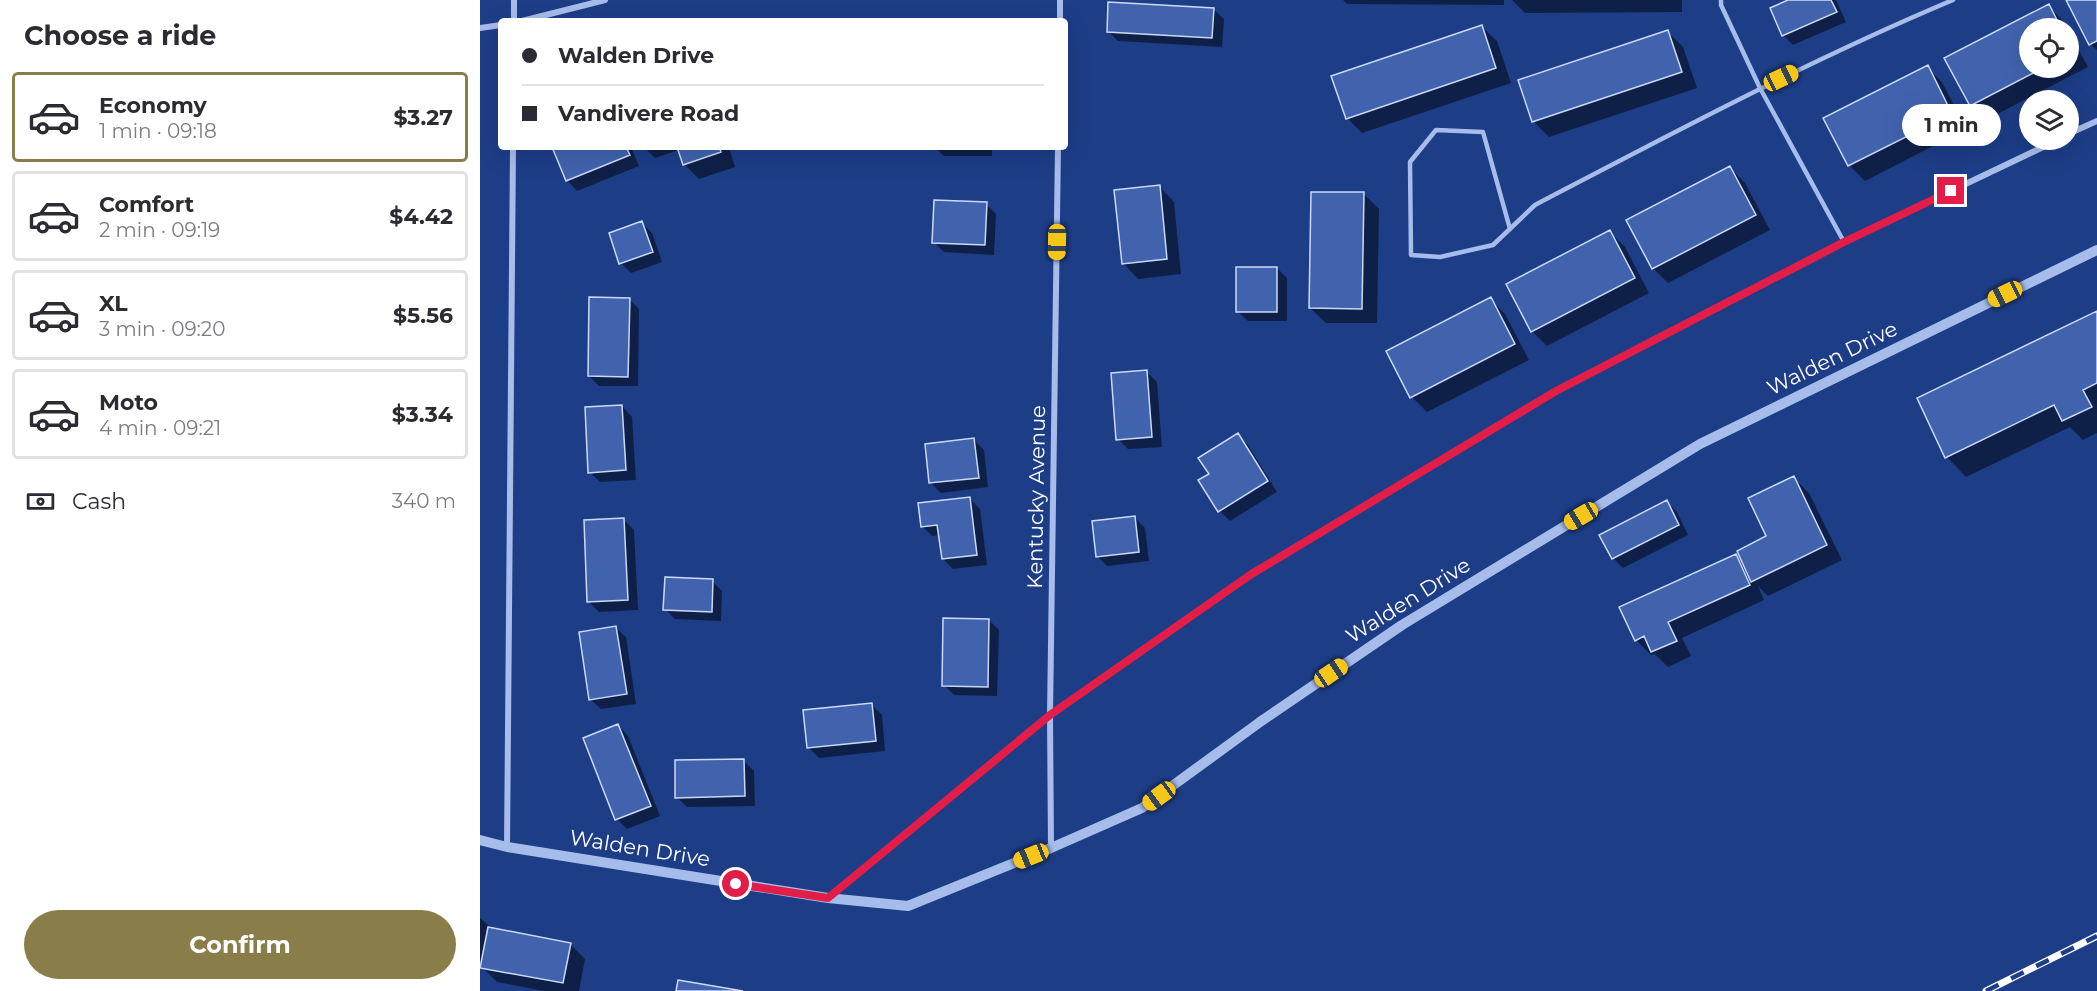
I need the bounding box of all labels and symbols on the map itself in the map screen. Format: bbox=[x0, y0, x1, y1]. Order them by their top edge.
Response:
car bbox=[1761, 62, 1801, 94]
callout: 1 min bbox=[1902, 104, 2000, 146]
route end bbox=[1937, 177, 1964, 204]
car bbox=[1048, 224, 1066, 260]
car bbox=[1985, 278, 2025, 310]
street label: Walden Drive bbox=[1763, 316, 1901, 400]
street label: Kentucky Avenue bbox=[1022, 405, 1050, 589]
car bbox=[1561, 499, 1601, 533]
street label: Walden Drive bbox=[1341, 552, 1475, 648]
car bbox=[1311, 655, 1351, 691]
car bbox=[1139, 778, 1179, 814]
street label: Walden Drive bbox=[568, 825, 712, 871]
car bbox=[1011, 841, 1051, 871]
route start bbox=[722, 870, 749, 897]

